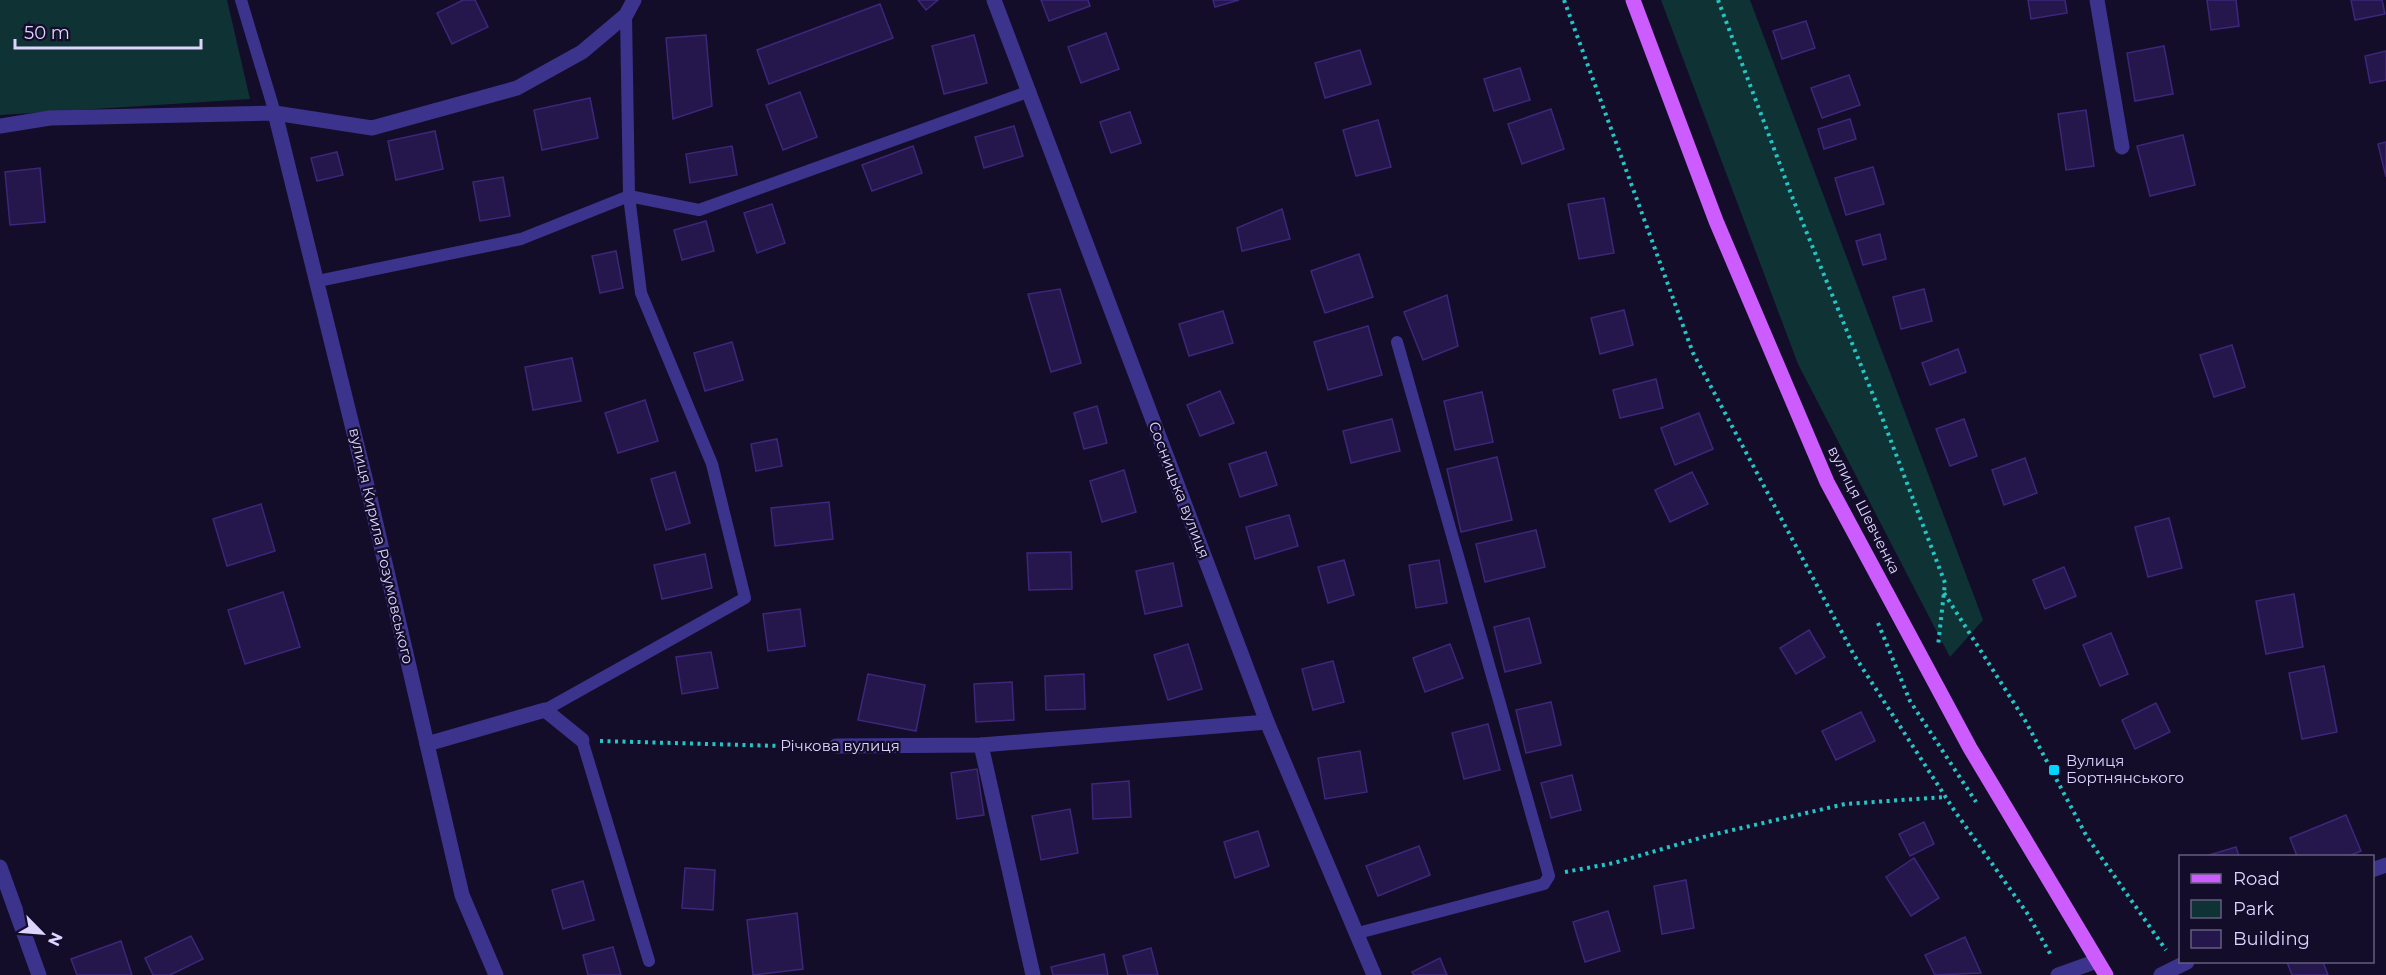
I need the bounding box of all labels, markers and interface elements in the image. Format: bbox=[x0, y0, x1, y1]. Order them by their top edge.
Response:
scale bar bbox=[15, 12, 201, 50]
text: 50 m bbox=[24, 22, 70, 44]
street label: Сосницька вулиця bbox=[1145, 419, 1214, 561]
street label: вулиця Кирила Розумовського bbox=[345, 426, 418, 666]
street label: вулиця Шевченка bbox=[1824, 443, 1905, 577]
street label: Річкова вулиця bbox=[780, 736, 900, 755]
place label: Вулиця Бортнянського bbox=[2066, 751, 2184, 787]
marker: Вулиця Бортнянського bbox=[2047, 763, 2061, 777]
legend bbox=[2179, 855, 2374, 963]
text: Road bbox=[2233, 868, 2280, 890]
text: Park bbox=[2233, 898, 2274, 920]
north arrow bbox=[12, 903, 72, 963]
text: Building bbox=[2233, 928, 2310, 950]
text: N bbox=[44, 929, 66, 949]

